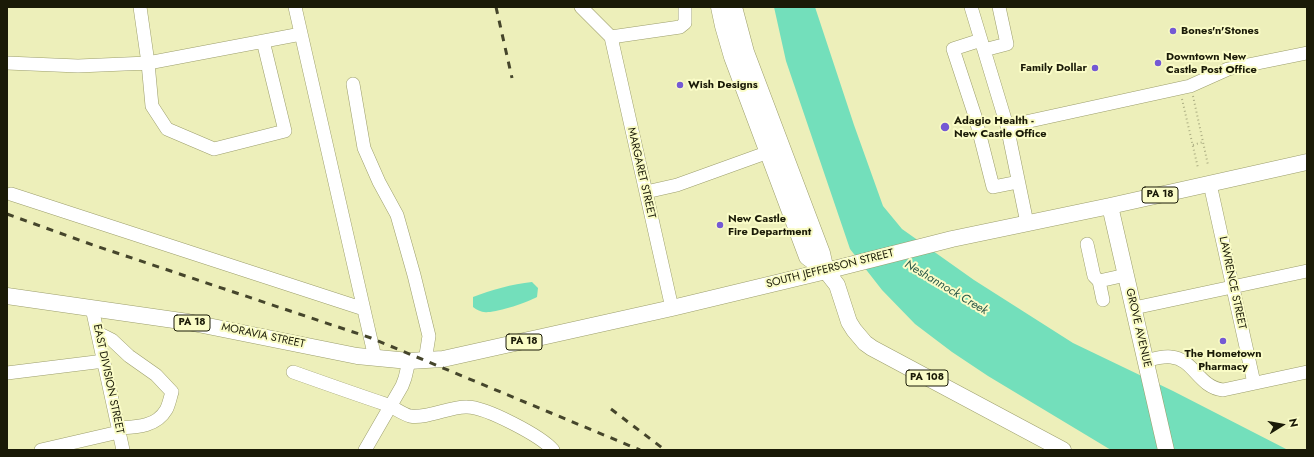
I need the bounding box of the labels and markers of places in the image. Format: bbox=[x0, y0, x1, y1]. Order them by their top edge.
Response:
place label: Bones'n'Stones bbox=[1181, 24, 1259, 38]
marker: Bones'n'Stones bbox=[1168, 26, 1178, 36]
place label: Downtown New Castle Post Office bbox=[1166, 50, 1257, 76]
marker: Downtown New Castle Post Office bbox=[1153, 58, 1163, 68]
place label: Family Dollar bbox=[1020, 61, 1087, 75]
marker: Family Dollar bbox=[1090, 63, 1100, 73]
place label: Wish Designs bbox=[688, 78, 758, 92]
marker: Wish Designs bbox=[675, 80, 685, 90]
place label: Adagio Health - New Castle Office bbox=[954, 114, 1047, 140]
marker: Adagio Health - New Castle Office bbox=[939, 121, 951, 133]
place label: New Castle Fire Department bbox=[728, 212, 811, 238]
marker: New Castle Fire Department bbox=[715, 220, 725, 230]
marker: The Hometown Pharmacy bbox=[1218, 336, 1228, 346]
place label: The Hometown Pharmacy bbox=[1184, 347, 1262, 373]

